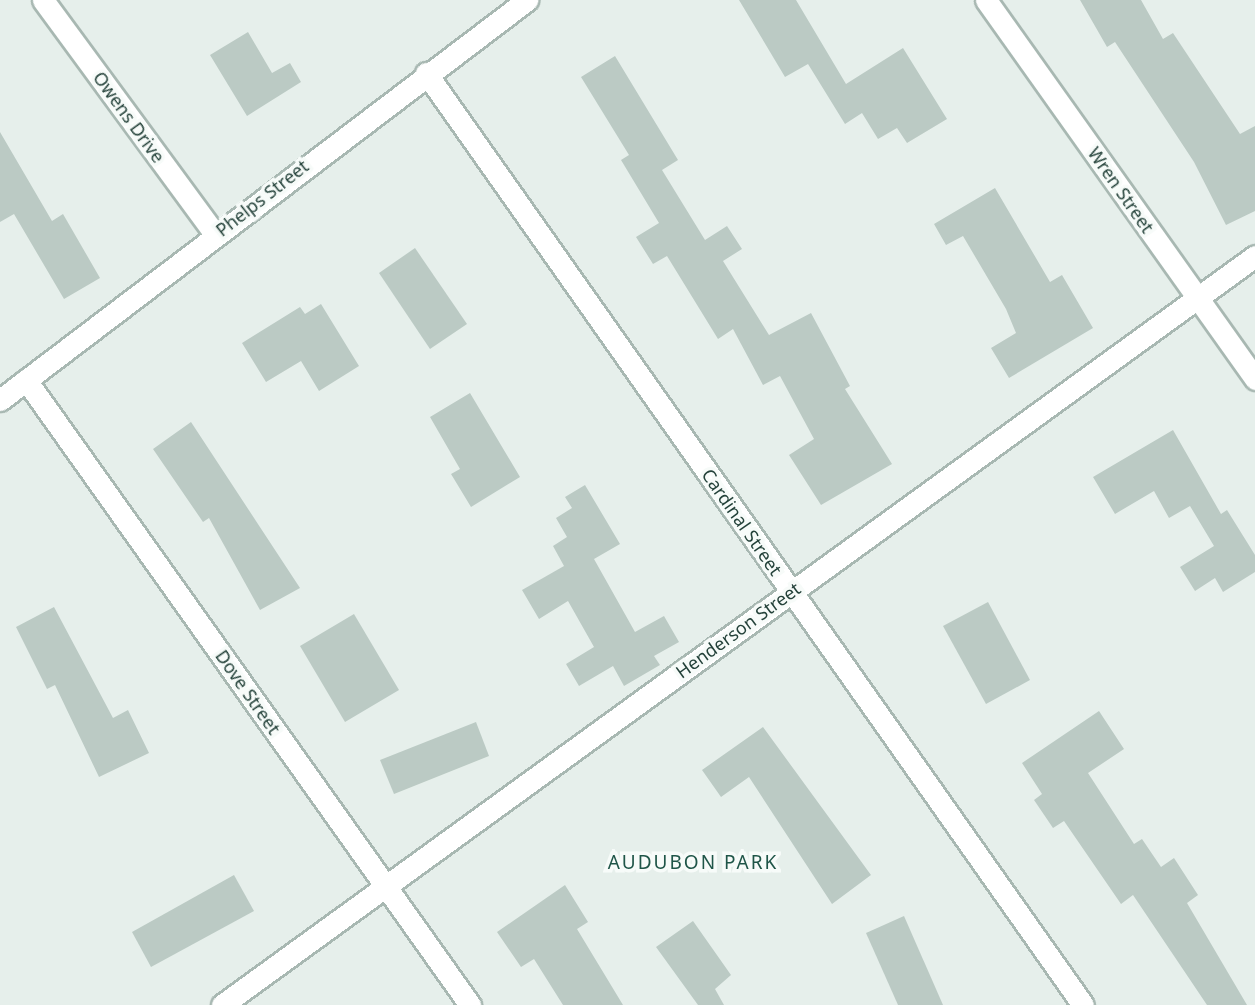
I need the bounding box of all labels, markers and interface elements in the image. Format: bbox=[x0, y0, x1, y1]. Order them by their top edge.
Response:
street label: Owens Drive bbox=[89, 67, 169, 167]
street label: Wren Street bbox=[1084, 143, 1158, 237]
street label: Phelps Street bbox=[211, 155, 313, 241]
street label: Cardinal Street bbox=[697, 465, 787, 579]
street label: Henderson Street bbox=[671, 578, 805, 682]
street label: Dove Street bbox=[211, 646, 285, 738]
district label: AUDUBON PARK bbox=[609, 852, 777, 874]

